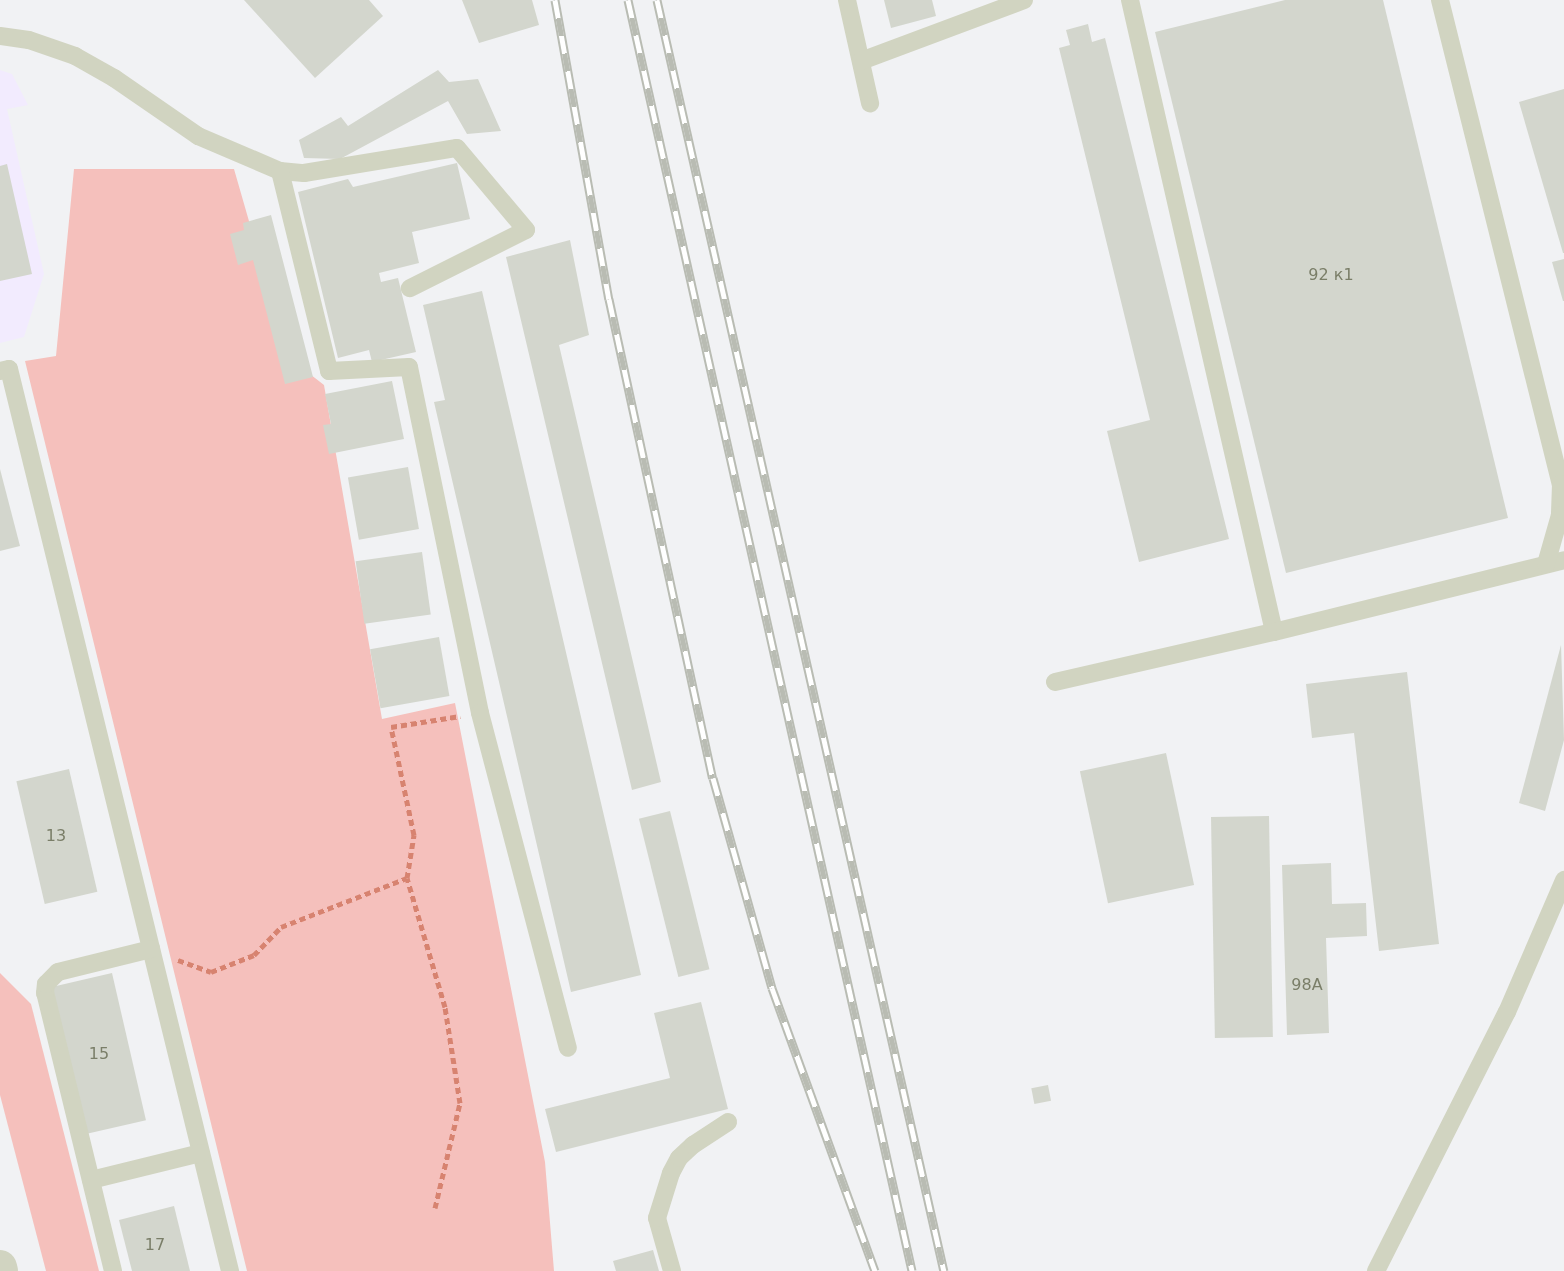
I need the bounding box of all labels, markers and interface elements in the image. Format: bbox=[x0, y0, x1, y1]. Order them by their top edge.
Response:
house number: 92 к1 bbox=[1308, 265, 1354, 285]
house number: 13 bbox=[46, 826, 66, 846]
house number: 98А bbox=[1291, 975, 1323, 995]
house number: 15 bbox=[89, 1044, 109, 1064]
house number: 17 bbox=[145, 1235, 165, 1255]

